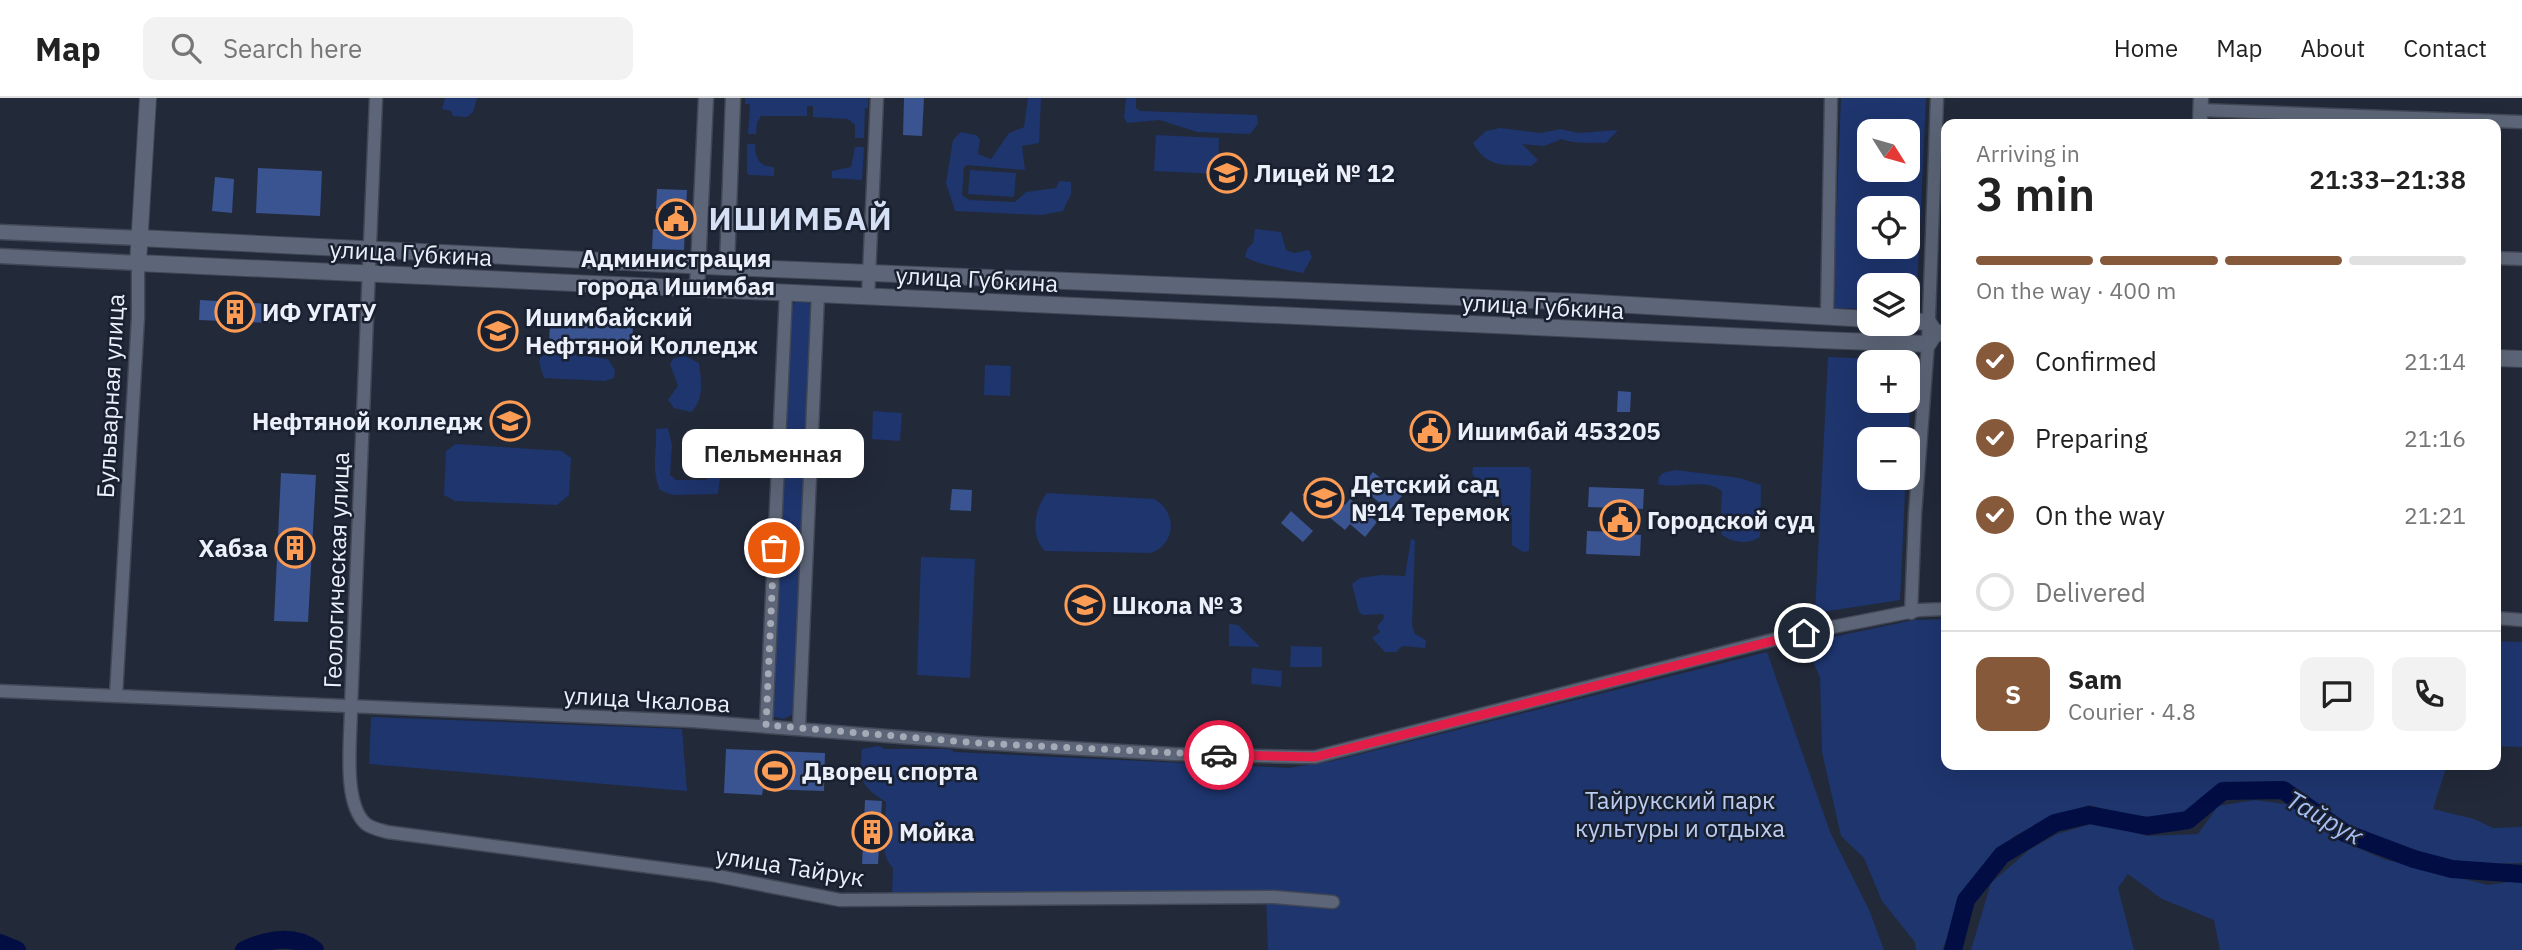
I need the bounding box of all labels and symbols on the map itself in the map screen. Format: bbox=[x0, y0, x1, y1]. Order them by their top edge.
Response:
north arrow bbox=[1857, 119, 1920, 182]
school or university icon: Лицей № 12 bbox=[1206, 152, 1248, 194]
place label: Лицей № 12 bbox=[1254, 157, 1395, 189]
district label: ИШИМБАЙ bbox=[708, 197, 894, 239]
public building icon: Администрация города Ишимбая bbox=[655, 198, 697, 240]
street label: улица Губкина bbox=[329, 233, 493, 273]
place label: Администрация города Ишимбая bbox=[577, 242, 775, 302]
street label: улица Губкина bbox=[895, 259, 1059, 299]
street label: улица Губкина bbox=[1461, 286, 1625, 326]
building icon: ИФ УГАТУ bbox=[214, 291, 256, 333]
street label: Бульварная улица bbox=[89, 293, 131, 499]
place label: ИФ УГАТУ bbox=[262, 296, 377, 328]
place label: Ишимбайский Нефтяной Колледж bbox=[525, 301, 758, 361]
school or university icon: Ишимбайский Нефтяной Колледж bbox=[477, 310, 519, 352]
school or university icon: Нефтяной колледж bbox=[489, 400, 531, 442]
place label: Нефтяной колледж bbox=[252, 405, 483, 437]
public building icon: Ишимбай 453205 bbox=[1409, 410, 1451, 452]
place label: Ишимбай 453205 bbox=[1457, 415, 1661, 447]
callout: Пельменная bbox=[683, 429, 865, 478]
street label: Геологическая улица bbox=[316, 451, 356, 689]
place label: Детский сад №14 Теремок bbox=[1351, 468, 1510, 528]
school or university icon: Детский сад №14 Теремок bbox=[1303, 477, 1345, 519]
public building icon: Городской суд bbox=[1599, 499, 1641, 541]
place label: Городской суд bbox=[1647, 504, 1815, 536]
pin bbox=[744, 518, 804, 578]
building icon: Хабза bbox=[274, 527, 316, 569]
place label: Хабза bbox=[198, 532, 268, 564]
school or university icon: Школа № 3 bbox=[1064, 584, 1106, 626]
place label: Школа № 3 bbox=[1112, 589, 1243, 621]
pin bbox=[1774, 603, 1834, 663]
street label: улица Чкалова bbox=[563, 679, 731, 719]
courier bbox=[1184, 720, 1254, 790]
sports icon: Дворец спорта bbox=[754, 750, 796, 792]
place label: Дворец спорта bbox=[802, 755, 978, 787]
water label: Тайрук bbox=[2280, 782, 2371, 853]
park label: Тайрукский парк культуры и отдыха bbox=[1575, 784, 1785, 844]
building icon: Мойка bbox=[851, 811, 893, 853]
place label: Мойка bbox=[899, 816, 974, 848]
street label: улица Тайрук bbox=[713, 838, 867, 894]

